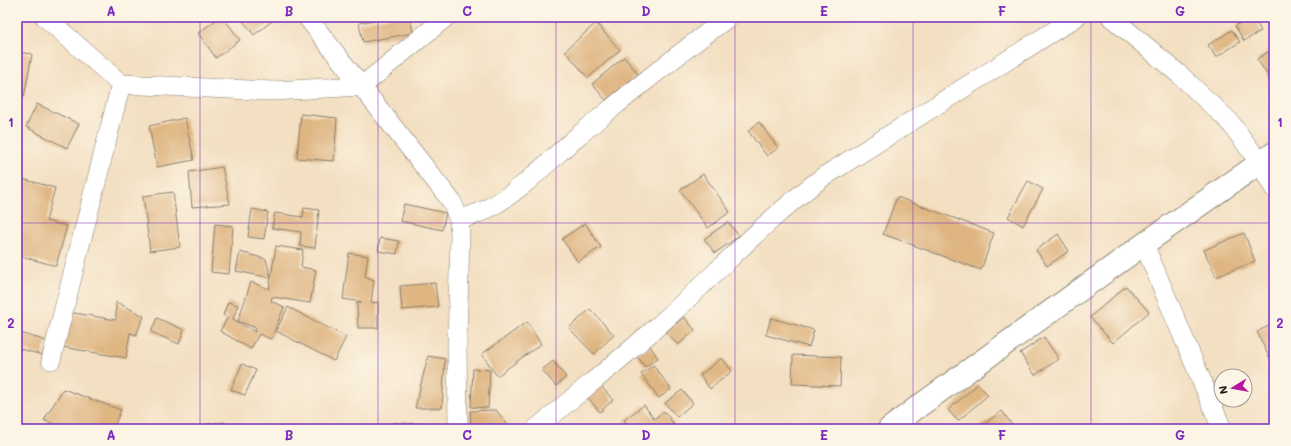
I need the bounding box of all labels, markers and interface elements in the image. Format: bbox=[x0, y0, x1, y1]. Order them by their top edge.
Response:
text: A bbox=[106, 2, 116, 19]
text: B bbox=[285, 2, 294, 19]
text: C bbox=[462, 2, 472, 19]
text: D bbox=[641, 2, 651, 19]
text: E bbox=[820, 2, 828, 19]
text: F bbox=[998, 2, 1006, 19]
text: G bbox=[1175, 2, 1185, 19]
text: 1 bbox=[8, 113, 14, 130]
text: 1 bbox=[1277, 113, 1283, 130]
text: 2 bbox=[7, 314, 15, 331]
text: 2 bbox=[1276, 314, 1284, 331]
north arrow bbox=[1213, 368, 1253, 408]
text: N bbox=[1215, 384, 1231, 396]
text: A bbox=[106, 426, 116, 443]
text: B bbox=[285, 426, 294, 443]
text: C bbox=[462, 426, 472, 443]
text: D bbox=[641, 426, 651, 443]
text: E bbox=[820, 426, 828, 443]
text: F bbox=[998, 426, 1006, 443]
text: G bbox=[1175, 426, 1185, 443]

